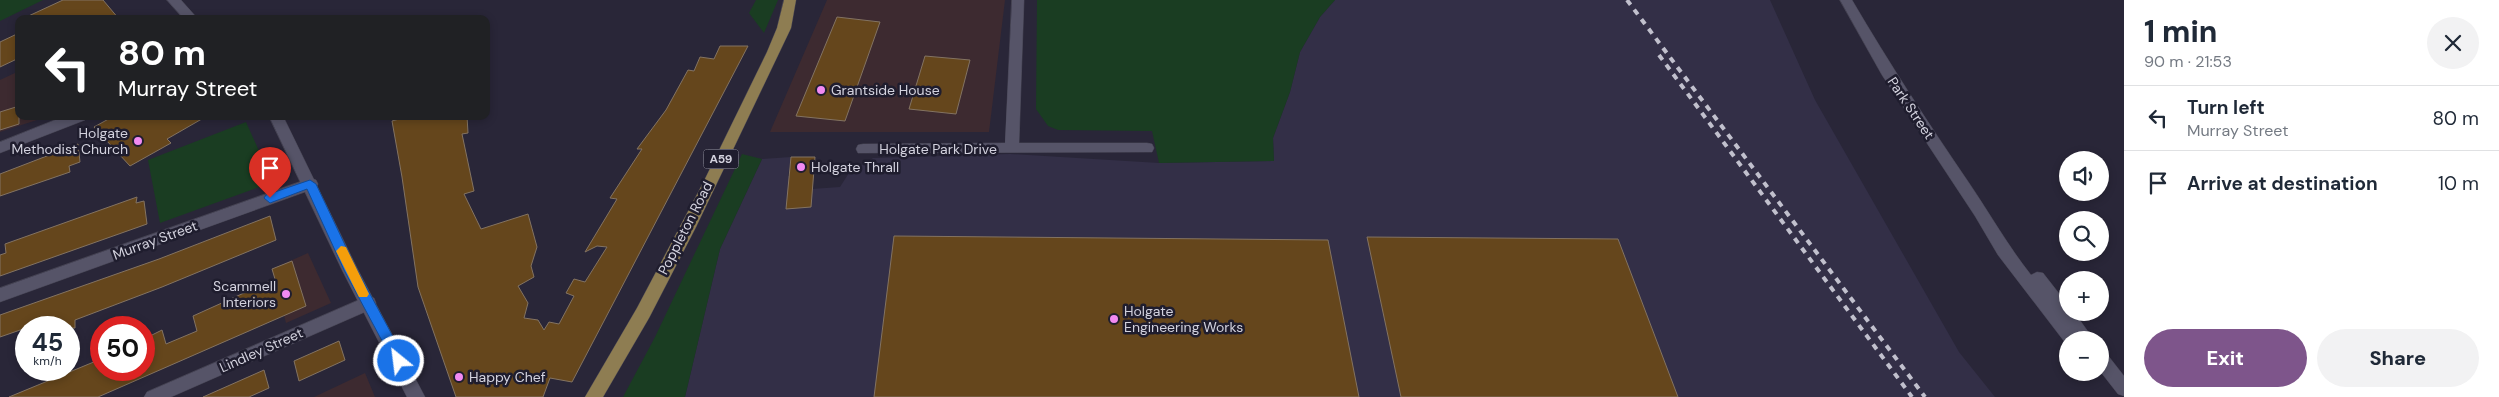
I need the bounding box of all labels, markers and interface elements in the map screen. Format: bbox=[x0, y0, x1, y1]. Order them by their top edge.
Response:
text: 1 min bbox=[2144, 12, 2217, 51]
button: close bbox=[2427, 17, 2479, 69]
text: 80 m bbox=[118, 30, 206, 76]
icon: left bbox=[35, 35, 100, 100]
text: 90 m · 21:53 bbox=[2144, 51, 2232, 72]
text: Murray Street bbox=[118, 74, 257, 103]
street label: Park Street bbox=[1884, 74, 1938, 142]
place label: Grantside House bbox=[831, 81, 940, 99]
marker: Grantside House bbox=[815, 84, 827, 96]
text: Turn left bbox=[2187, 95, 2265, 120]
icon: left bbox=[2144, 104, 2172, 132]
text: 80 m bbox=[2432, 106, 2479, 131]
text: Murray Street bbox=[2187, 120, 2288, 141]
place label: Holgate Methodist Church bbox=[12, 124, 128, 158]
marker: Holgate Methodist Church bbox=[132, 135, 144, 147]
street label: Holgate Park Drive bbox=[879, 140, 997, 158]
pin bbox=[249, 147, 291, 198]
road number: A59 bbox=[704, 150, 738, 168]
map controls bbox=[2059, 151, 2109, 381]
button: sound bbox=[2059, 151, 2109, 201]
icon: arrive bbox=[256, 154, 284, 182]
place label: Holgate Thrall bbox=[811, 158, 899, 176]
marker: Holgate Thrall bbox=[795, 161, 807, 173]
icon: arrive bbox=[2144, 169, 2172, 197]
text: Arrive at destination bbox=[2187, 171, 2378, 196]
text: 10 m bbox=[2438, 171, 2479, 196]
street label: Poppleton Road bbox=[654, 178, 716, 278]
button: search bbox=[2059, 211, 2109, 261]
street label: Murray Street bbox=[110, 216, 200, 264]
button: + bbox=[2059, 271, 2109, 321]
place label: Scammell Interiors bbox=[213, 277, 276, 311]
marker: Scammell Interiors bbox=[280, 288, 292, 300]
place label: Holgate Engineering Works bbox=[1124, 302, 1243, 336]
marker: Holgate Engineering Works bbox=[1108, 313, 1120, 325]
speed limit sign: 50 bbox=[90, 316, 155, 381]
street label: Lindley Street bbox=[216, 324, 306, 376]
text: 45 bbox=[32, 326, 63, 359]
button: Exit bbox=[2144, 329, 2307, 387]
button: Share bbox=[2317, 329, 2479, 387]
button: − bbox=[2059, 331, 2109, 381]
position arrow bbox=[372, 334, 424, 386]
text: km/h bbox=[33, 353, 62, 369]
place label: Happy Chef bbox=[469, 368, 546, 386]
marker: Happy Chef bbox=[453, 371, 465, 383]

